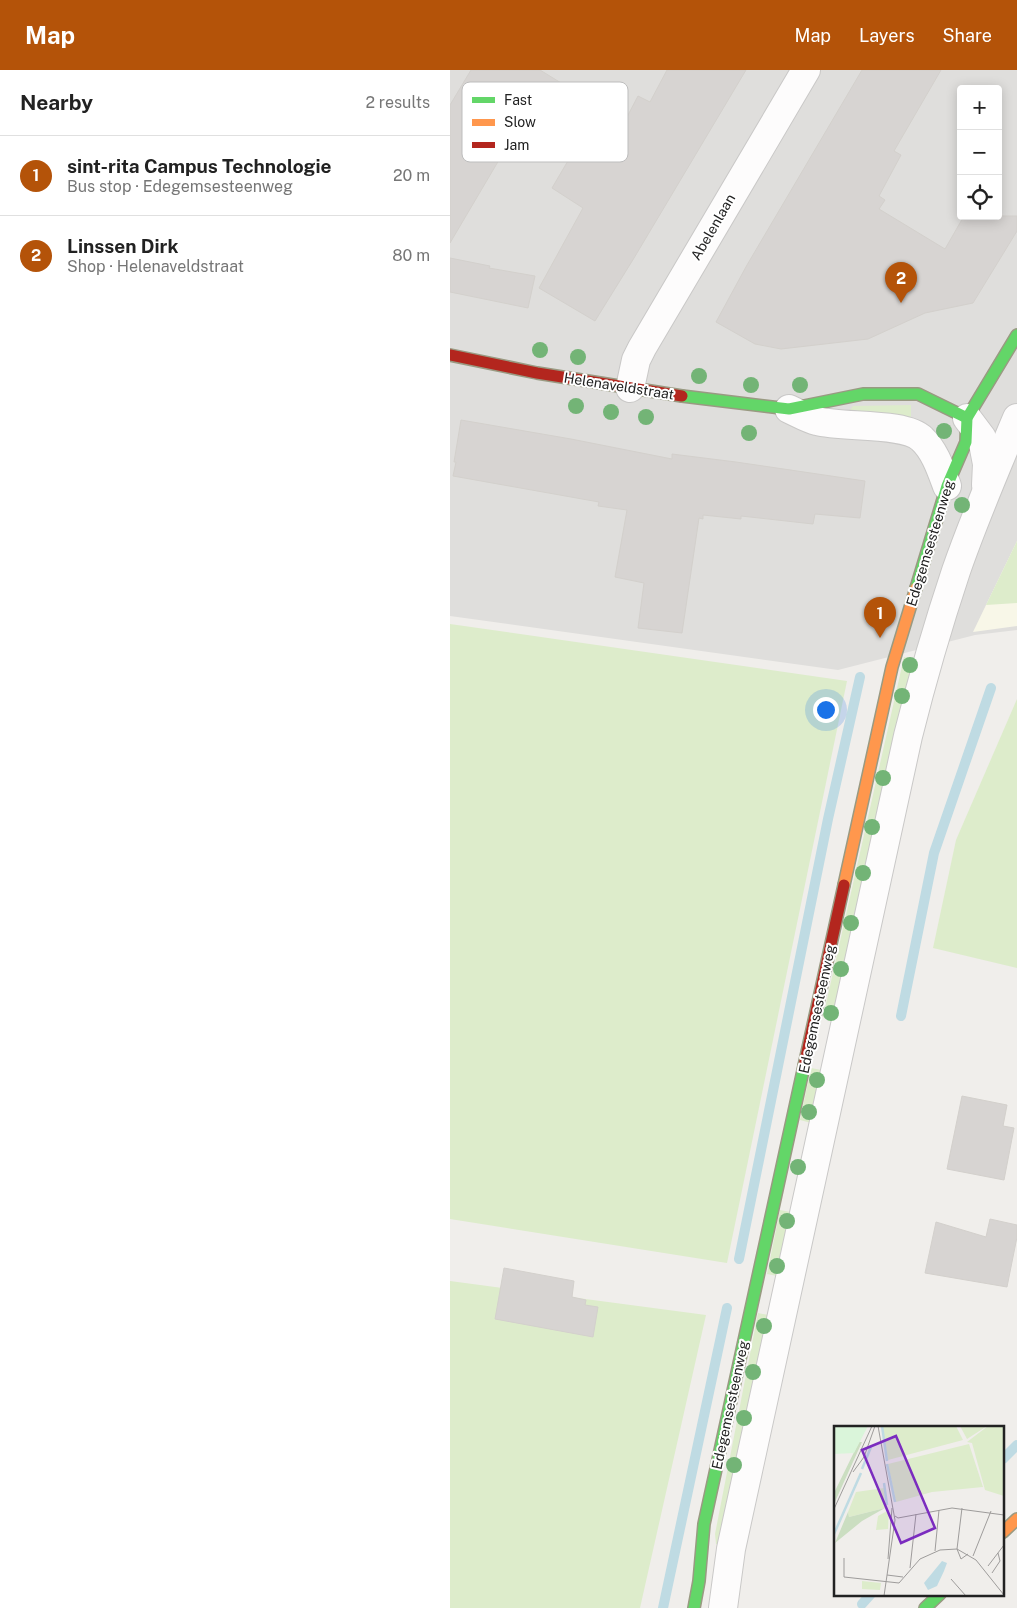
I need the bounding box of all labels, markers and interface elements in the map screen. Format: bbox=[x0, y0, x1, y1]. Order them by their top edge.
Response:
text: Map bbox=[25, 21, 75, 49]
text: Map bbox=[795, 25, 831, 46]
text: Layers bbox=[859, 25, 915, 46]
text: Share bbox=[943, 25, 992, 46]
legend bbox=[462, 82, 628, 162]
map controls bbox=[957, 85, 1002, 220]
button: + bbox=[957, 85, 1002, 130]
text: Nearby bbox=[20, 90, 93, 115]
text: Fast bbox=[504, 92, 532, 108]
text: 2 results bbox=[365, 93, 430, 112]
text: Slow bbox=[504, 114, 536, 130]
button: − bbox=[957, 130, 1002, 175]
text: Jam bbox=[504, 137, 529, 153]
text: sint-rita Campus Technologie bbox=[67, 155, 331, 177]
text: 1 bbox=[33, 166, 39, 185]
text: 20 m bbox=[393, 166, 430, 185]
button: locate bbox=[957, 175, 1002, 220]
text: Bus stop · Edegemsesteenweg bbox=[67, 177, 293, 196]
street label: Abelenlaan bbox=[688, 191, 738, 263]
text: Linssen Dirk bbox=[67, 235, 178, 257]
text: 2 bbox=[31, 246, 41, 265]
text: 80 m bbox=[392, 246, 430, 265]
text: Shop · Helenaveldstraat bbox=[67, 257, 244, 276]
pin: 2 bbox=[885, 262, 917, 303]
street label: Helenaveldstraat bbox=[563, 369, 675, 403]
street label: Edegemsesteenweg bbox=[903, 478, 957, 608]
pin: 1 bbox=[864, 597, 896, 638]
your location bbox=[813, 697, 839, 723]
street label: Edegemsesteenweg bbox=[796, 943, 839, 1075]
street label: Edegemsesteenweg bbox=[709, 1339, 752, 1471]
inset map bbox=[834, 1426, 1004, 1596]

